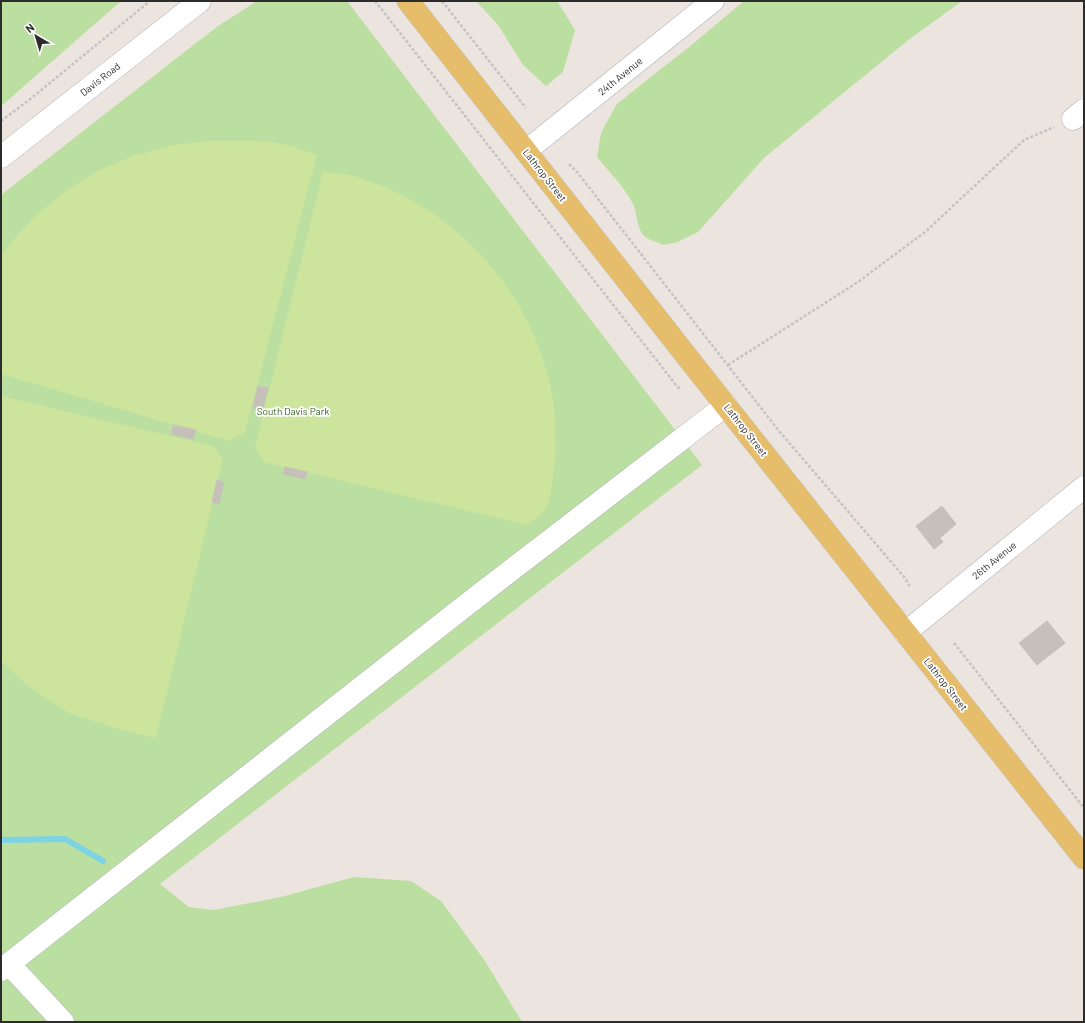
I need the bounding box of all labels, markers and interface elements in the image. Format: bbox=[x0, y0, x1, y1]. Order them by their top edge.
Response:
north arrow bbox=[16, 16, 56, 56]
text: N bbox=[23, 20, 36, 35]
street label: 24th Avenue bbox=[595, 54, 645, 98]
street label: Davis Road bbox=[78, 60, 122, 98]
street label: Lathrop Street bbox=[521, 146, 570, 204]
street label: Lathrop Street bbox=[722, 401, 771, 459]
park label: South Davis Park bbox=[257, 405, 329, 417]
street label: 26th Avenue bbox=[970, 539, 1018, 581]
street label: Lathrop Street bbox=[922, 655, 971, 713]

